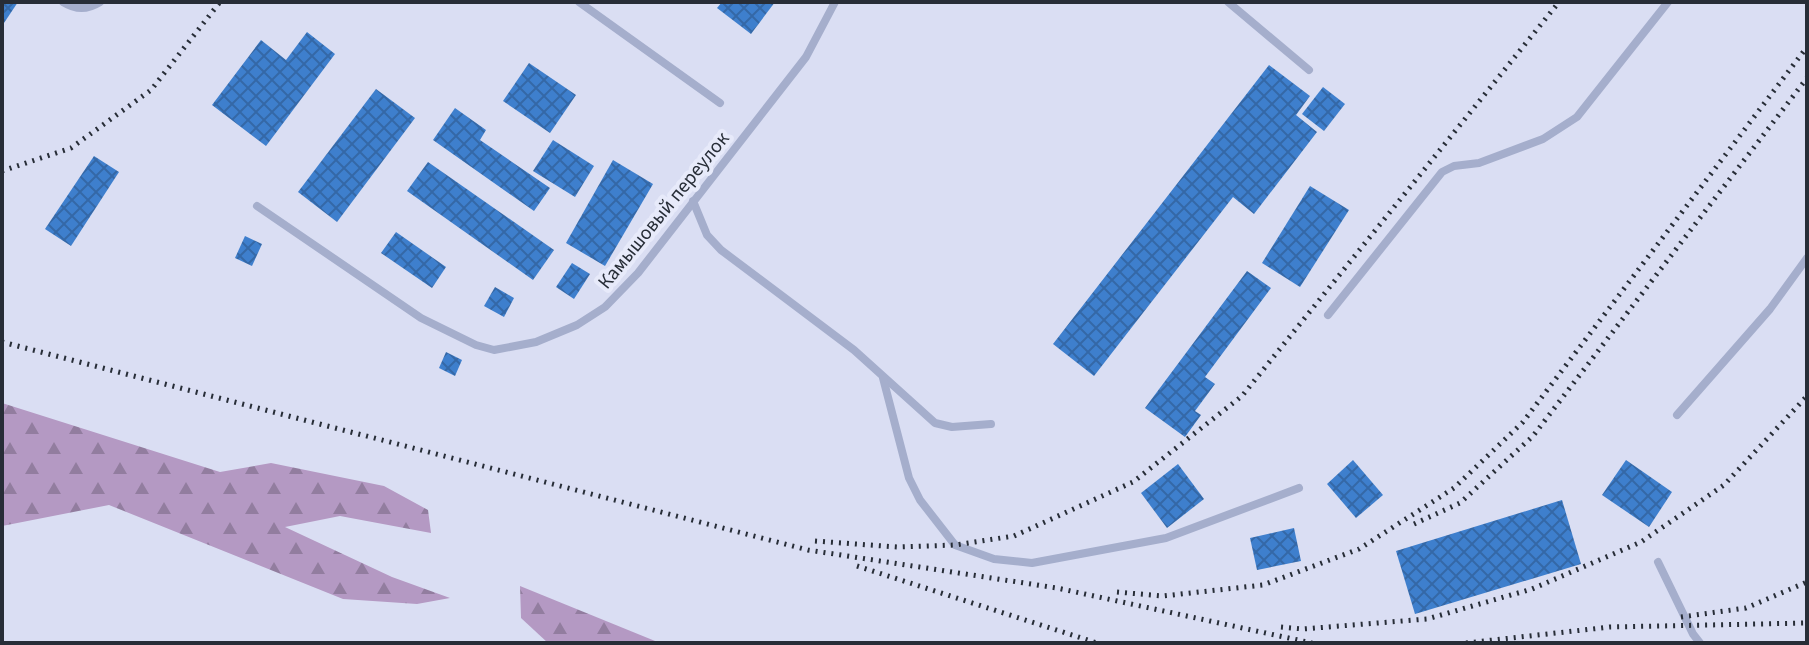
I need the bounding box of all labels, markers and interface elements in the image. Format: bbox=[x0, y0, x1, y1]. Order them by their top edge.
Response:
street label: Камышовый переулок bbox=[591, 126, 736, 295]

